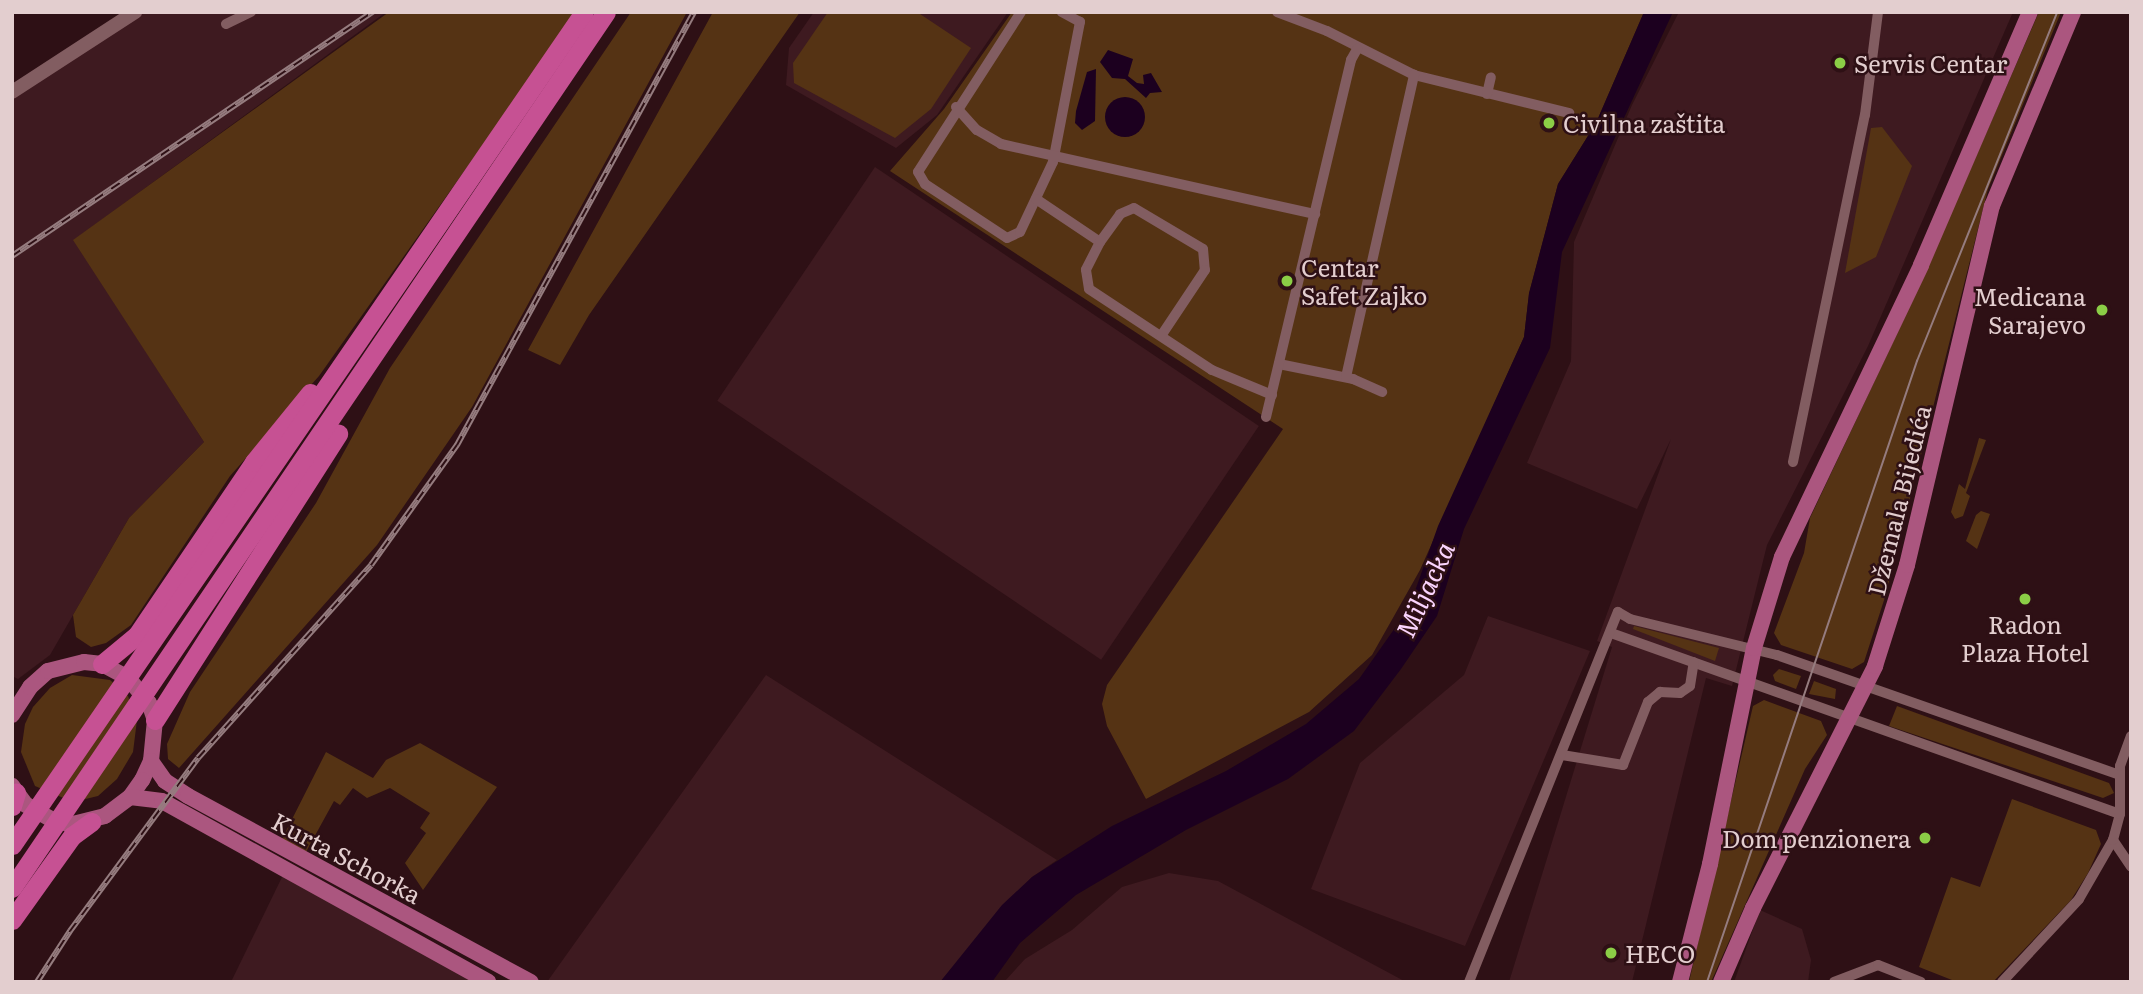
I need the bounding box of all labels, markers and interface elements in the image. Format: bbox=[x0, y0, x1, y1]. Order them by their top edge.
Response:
place label: Servis Centar bbox=[1854, 49, 2007, 77]
marker: Servis Centar bbox=[1832, 55, 1848, 71]
place label: Civilna zaštita bbox=[1563, 109, 1725, 137]
marker: Civilna zaštita bbox=[1541, 115, 1557, 131]
place label: Centar Safet Zajko bbox=[1301, 253, 1427, 309]
marker: Centar Safet Zajko bbox=[1279, 273, 1295, 289]
place label: Medicana Sarajevo bbox=[1974, 282, 2086, 338]
marker: Medicana Sarajevo bbox=[2092, 300, 2112, 320]
street label: Džemala Bijedića bbox=[1860, 402, 1936, 598]
water label: Miljacka bbox=[1388, 536, 1460, 642]
marker: Radon Plaza Hotel bbox=[2017, 591, 2033, 607]
place label: Radon Plaza Hotel bbox=[1961, 610, 2089, 666]
street label: Kurta Schorka bbox=[267, 806, 427, 908]
place label: Dom penzionera bbox=[1722, 824, 1911, 852]
marker: Dom penzionera bbox=[1917, 830, 1933, 846]
place label: HECO bbox=[1625, 939, 1695, 967]
marker: HECO bbox=[1603, 945, 1619, 961]

